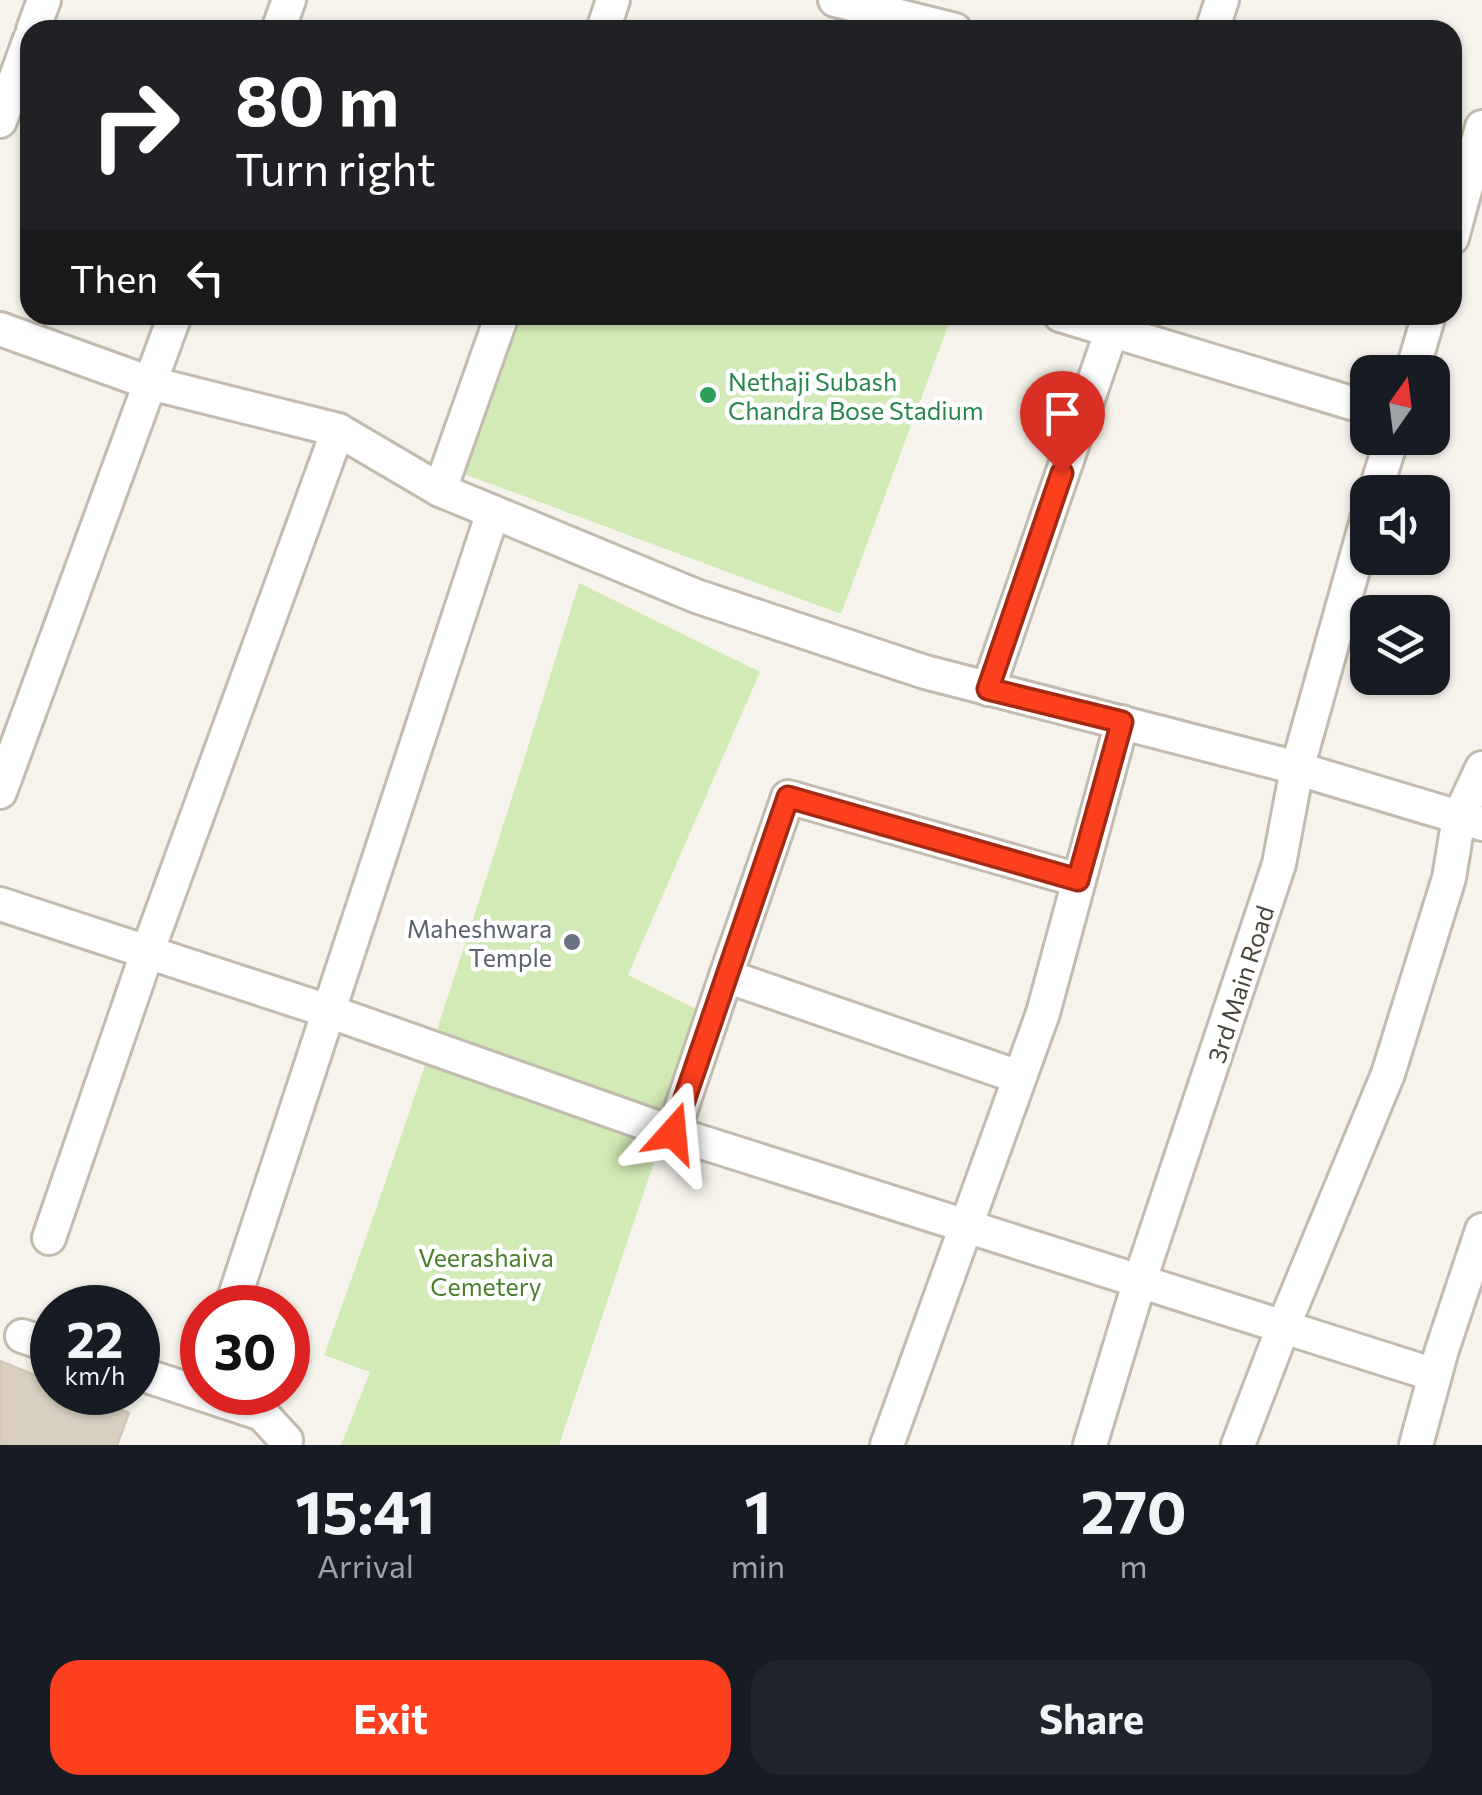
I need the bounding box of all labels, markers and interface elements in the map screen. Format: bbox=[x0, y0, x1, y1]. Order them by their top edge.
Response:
text: 80 m bbox=[235, 55, 399, 140]
icon: right bbox=[70, 60, 200, 190]
text: Turn right bbox=[235, 140, 436, 195]
icon: left bbox=[178, 250, 233, 305]
text: Then bbox=[70, 254, 158, 301]
north arrow bbox=[1350, 355, 1450, 455]
map controls bbox=[1350, 355, 1450, 695]
place label: Nethaji Subash Chandra Bose Stadium bbox=[728, 366, 983, 425]
pin bbox=[1020, 371, 1105, 474]
marker: Nethaji Subash Chandra Bose Stadium bbox=[697, 384, 719, 406]
icon: arrive bbox=[1035, 386, 1090, 441]
button: sound bbox=[1350, 475, 1450, 575]
button: layers bbox=[1350, 595, 1450, 695]
street label: 3rd Main Road bbox=[1200, 902, 1280, 1066]
place label: Maheshwara Temple bbox=[407, 913, 552, 972]
marker: Maheshwara Temple bbox=[561, 931, 583, 953]
position arrow bbox=[621, 1081, 725, 1185]
park label: Veerashaiva Cemetery bbox=[418, 1242, 554, 1301]
speed limit sign: 30 bbox=[180, 1285, 310, 1415]
text: 22 bbox=[67, 1307, 123, 1368]
text: km/h bbox=[65, 1360, 125, 1390]
text: 15:41 bbox=[295, 1473, 435, 1546]
text: 1 bbox=[744, 1473, 772, 1546]
text: 270 bbox=[1080, 1473, 1187, 1546]
text: Arrival bbox=[317, 1545, 414, 1585]
text: min bbox=[731, 1545, 785, 1585]
text: m bbox=[1120, 1545, 1148, 1585]
button: Exit bbox=[50, 1660, 731, 1775]
button: Share bbox=[751, 1660, 1432, 1775]

